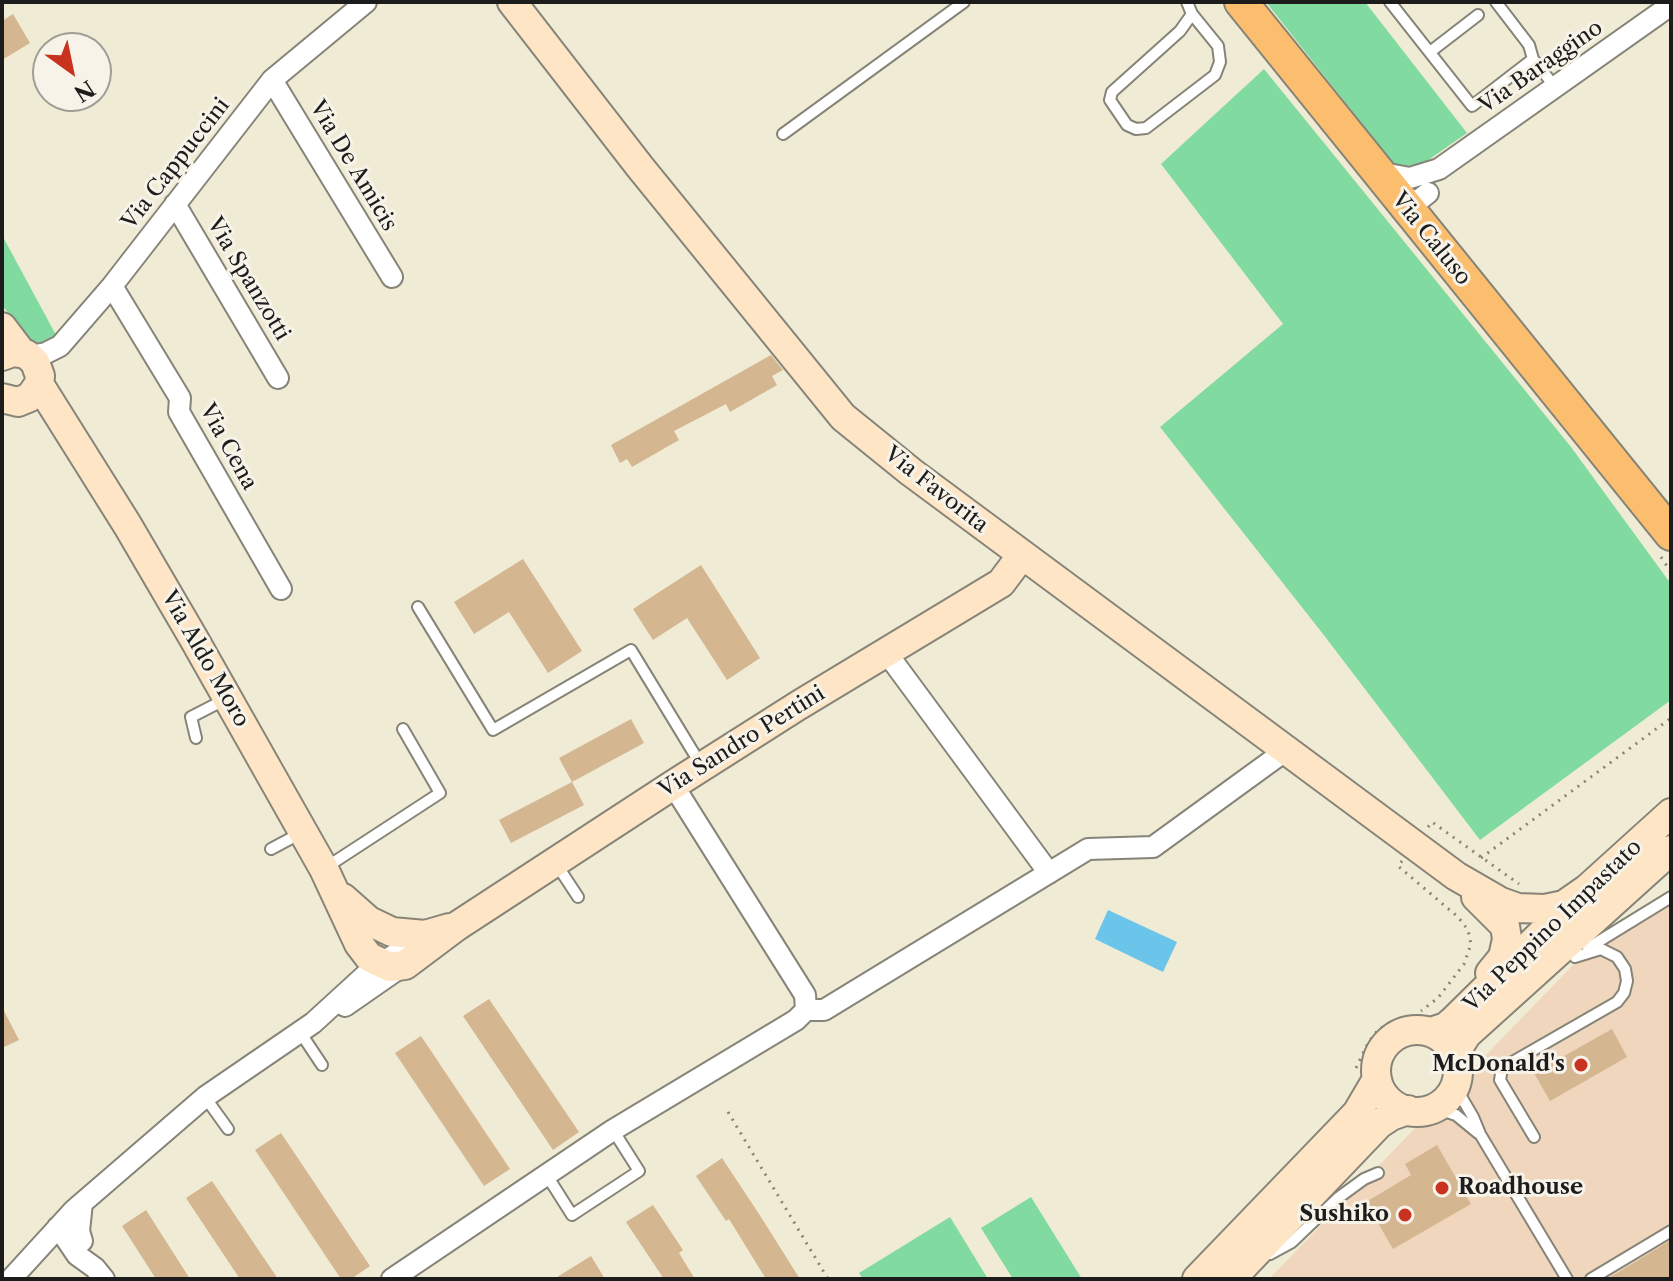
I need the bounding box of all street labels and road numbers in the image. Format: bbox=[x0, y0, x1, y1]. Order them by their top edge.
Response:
street label: Via Baraggino bbox=[1474, 15, 1608, 119]
street label: Via Cappuccini bbox=[116, 93, 236, 235]
street label: Via De Amicis bbox=[304, 96, 402, 236]
street label: Via Caluso bbox=[1386, 187, 1476, 291]
street label: Via Spanzotti bbox=[201, 213, 295, 345]
street label: Via Cena bbox=[194, 399, 262, 495]
street label: Via Favorita bbox=[879, 441, 993, 539]
street label: Via Aldo Moro bbox=[155, 586, 255, 732]
street label: Via Sandro Pertini bbox=[654, 680, 830, 804]
street label: Via Peppino Impastato bbox=[1458, 834, 1648, 1018]

